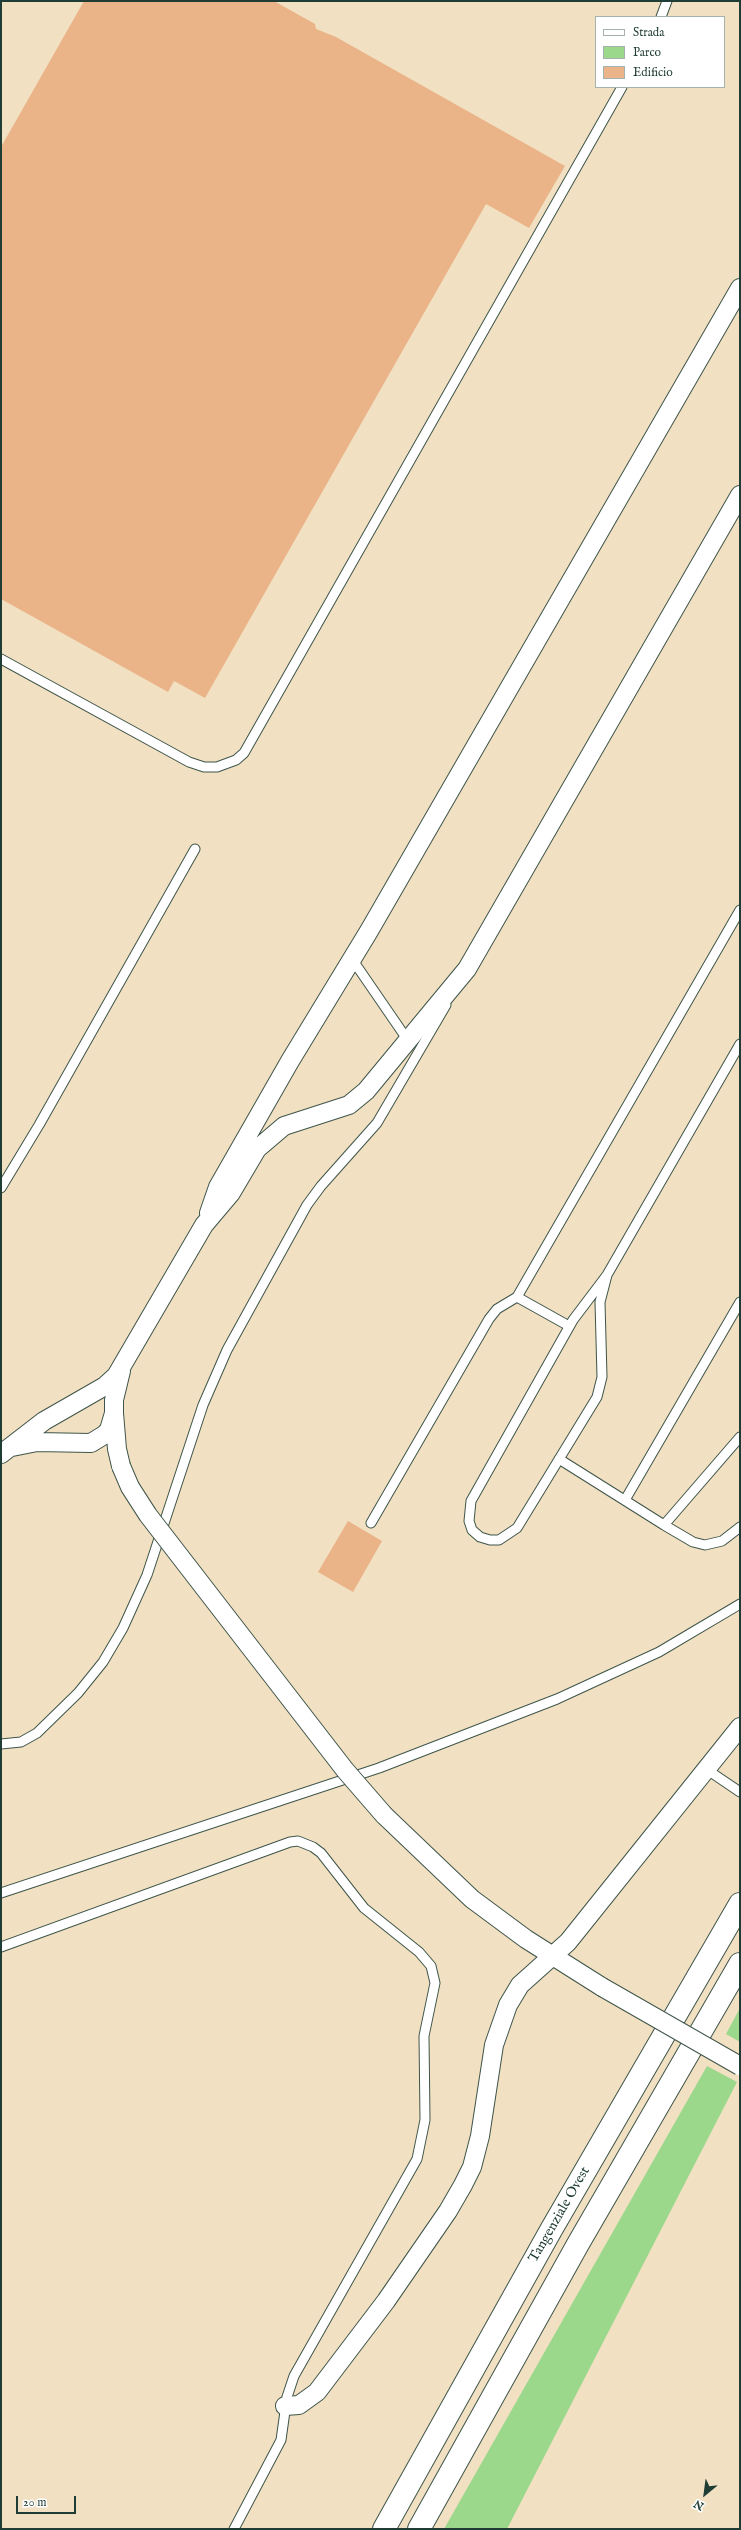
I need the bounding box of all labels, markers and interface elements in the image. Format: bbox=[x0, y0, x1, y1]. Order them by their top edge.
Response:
legend bbox=[595, 16, 725, 88]
text: Strada bbox=[633, 25, 664, 40]
text: Parco bbox=[633, 45, 661, 60]
text: Edificio bbox=[633, 65, 673, 80]
street label: Tangenziale Ovest bbox=[526, 2164, 594, 2266]
north arrow bbox=[685, 2474, 725, 2514]
scale bar bbox=[18, 2488, 78, 2514]
text: 20 m bbox=[23, 2495, 46, 2510]
text: N bbox=[692, 2496, 707, 2513]

